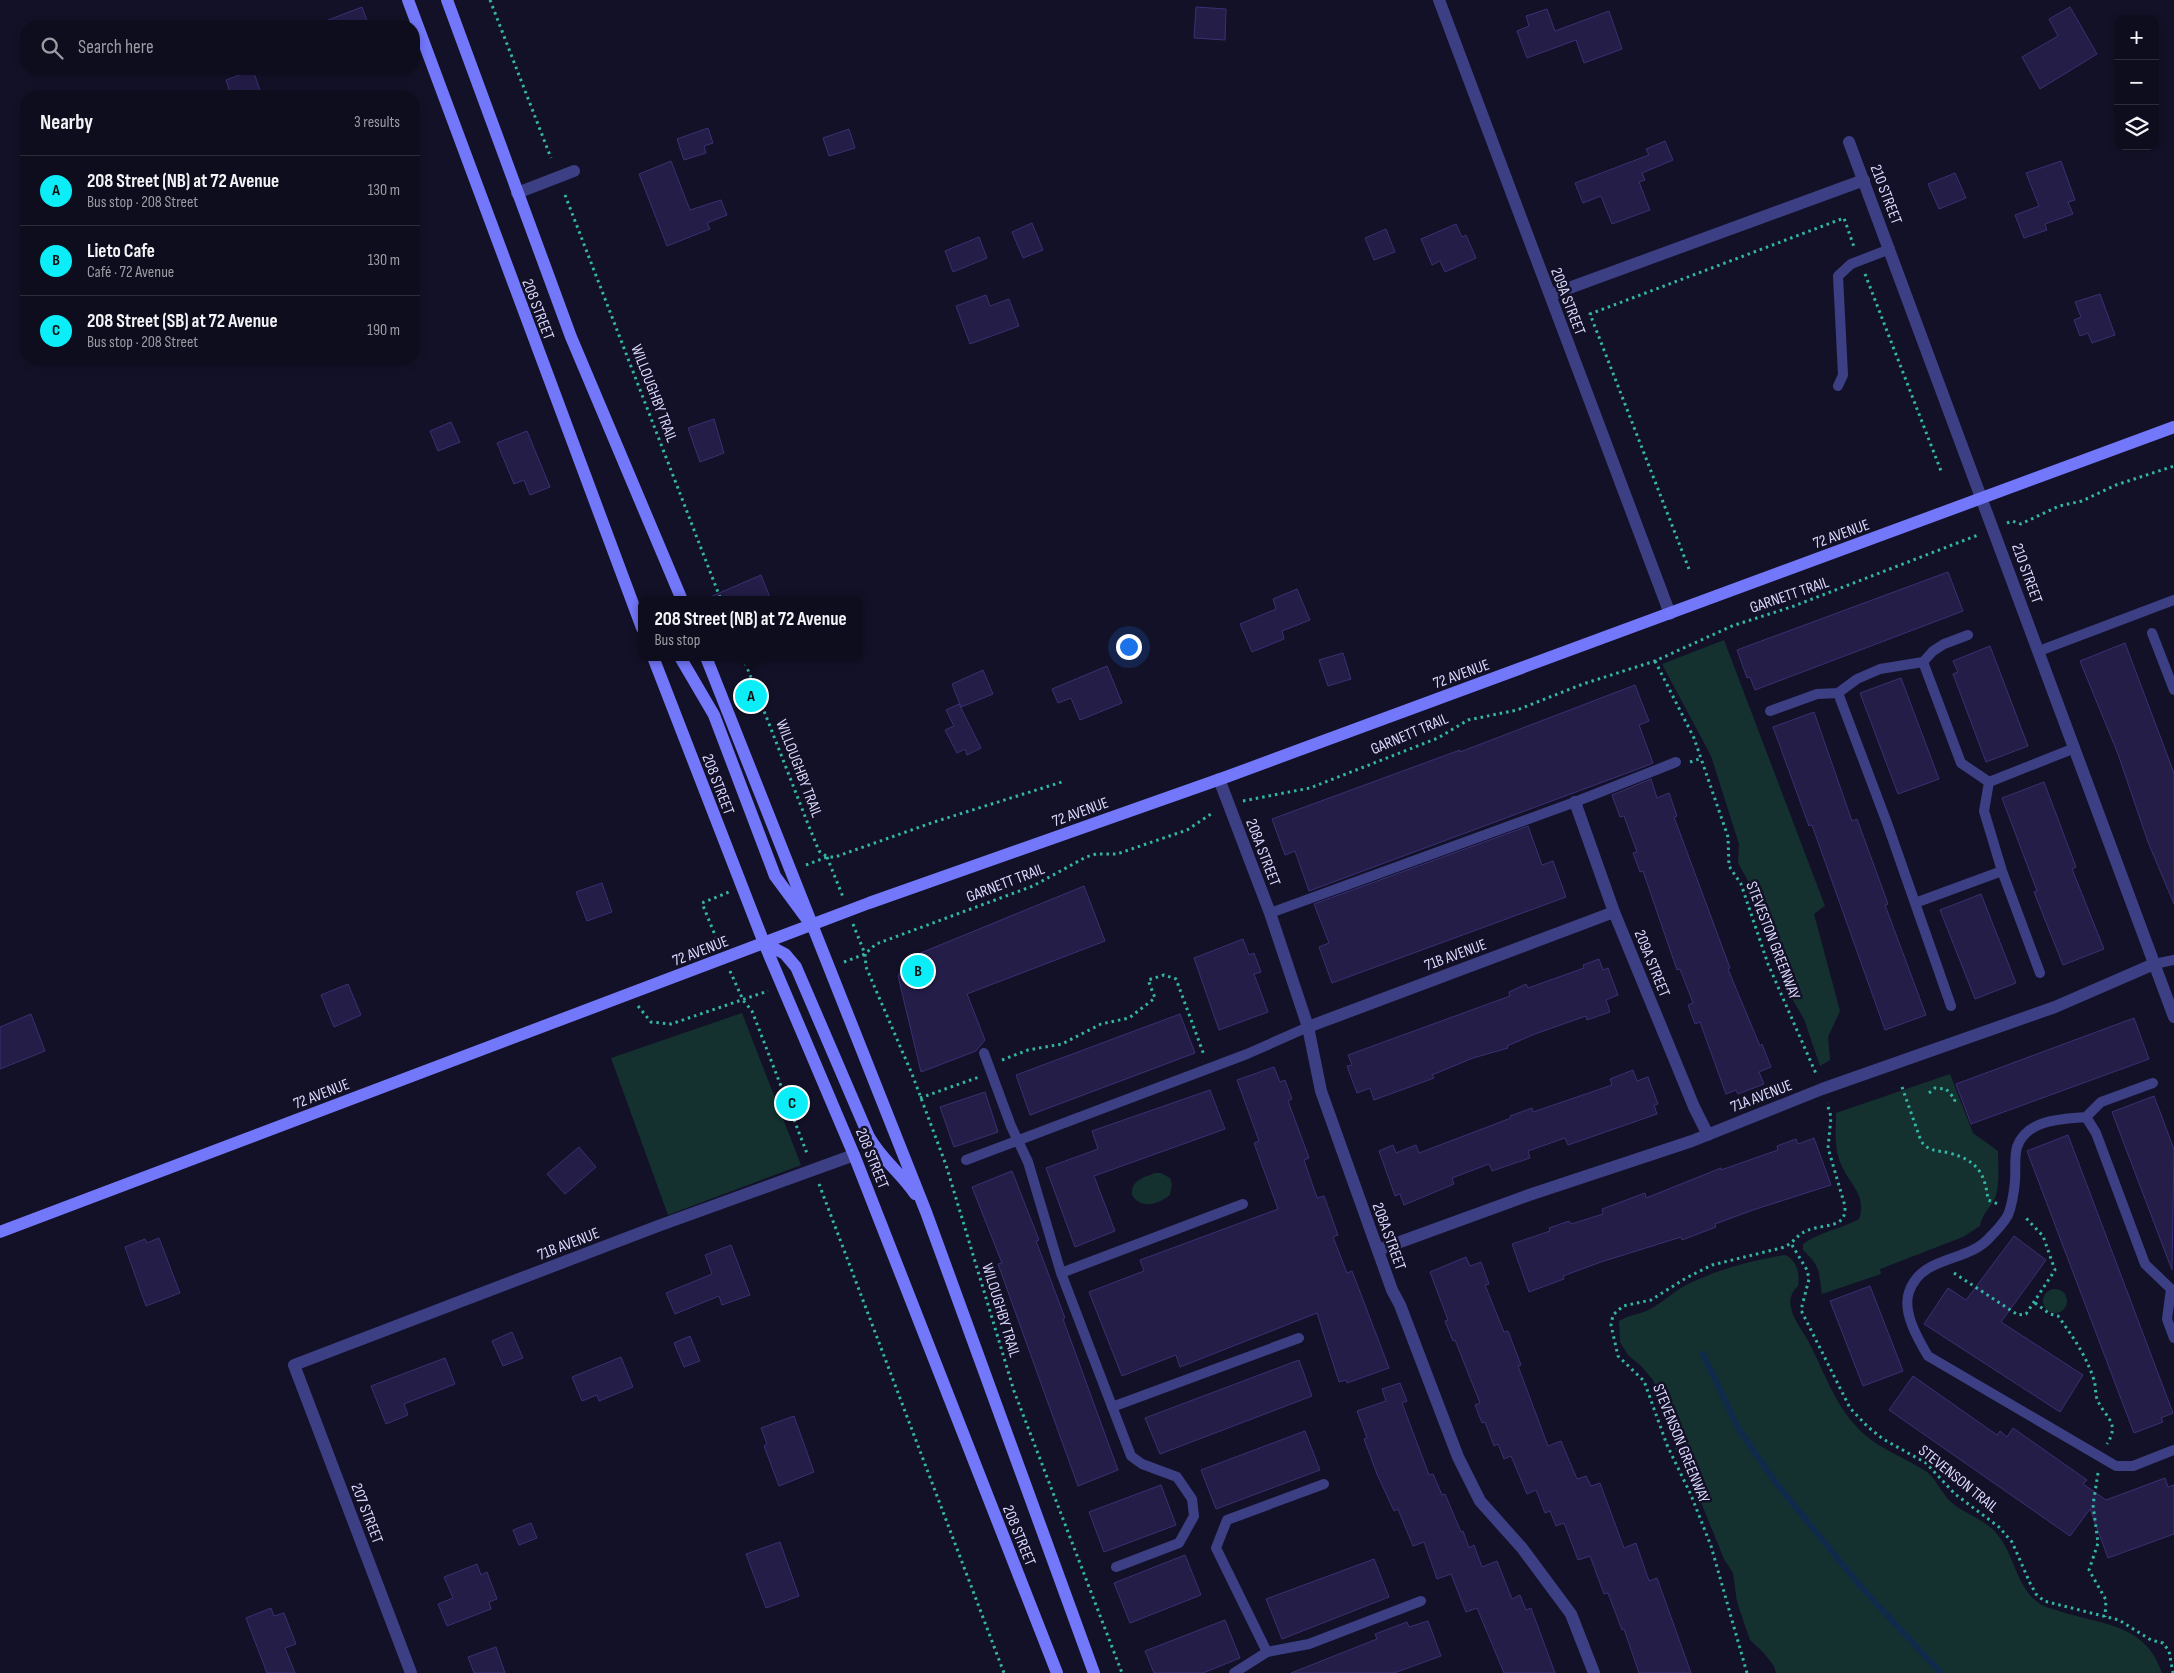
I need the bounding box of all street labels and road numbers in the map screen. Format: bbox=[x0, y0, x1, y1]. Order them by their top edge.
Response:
street label: 210 STREET bbox=[1866, 162, 1906, 227]
street label: 209A STREET bbox=[1546, 265, 1589, 338]
street label: 208 STREET bbox=[517, 276, 558, 343]
street label: WILLOUGHBY TRAIL bbox=[626, 342, 681, 445]
street label: 72 AVENUE bbox=[1811, 515, 1872, 553]
street label: 210 STREET bbox=[2007, 541, 2046, 606]
street label: GARNETT TRAIL bbox=[1747, 573, 1832, 618]
street label: 72 AVENUE bbox=[1431, 655, 1492, 693]
street label: GARNETT TRAIL bbox=[1368, 710, 1451, 759]
street label: WILLOUGHBY TRAIL bbox=[771, 717, 826, 820]
street label: 208 STREET bbox=[697, 751, 738, 818]
street label: 72 AVENUE bbox=[1050, 793, 1111, 831]
street label: 208A STREET bbox=[1241, 816, 1284, 889]
street label: GARNETT TRAIL bbox=[964, 860, 1047, 907]
street label: STEVESTON GREENWAY bbox=[1741, 879, 1804, 1002]
street label: 209A STREET bbox=[1630, 927, 1674, 1000]
street label: 72 AVENUE bbox=[670, 932, 731, 971]
street label: 71B AVENUE bbox=[1422, 935, 1489, 975]
street label: 72 AVENUE bbox=[291, 1075, 352, 1114]
street label: 71A AVENUE bbox=[1728, 1076, 1795, 1117]
street label: 208 STREET bbox=[851, 1126, 893, 1192]
street label: 208A STREET bbox=[1368, 1200, 1410, 1273]
street label: 71B AVENUE bbox=[535, 1224, 602, 1265]
street label: WILOUGHBY TRAIL bbox=[977, 1261, 1024, 1360]
street label: STEVENSON GREENWAY bbox=[1648, 1381, 1713, 1506]
street label: STEVENSON TRAIL bbox=[1914, 1441, 2002, 1517]
street label: 207 STREET bbox=[346, 1481, 387, 1547]
street label: 208 STREET bbox=[998, 1503, 1040, 1569]

